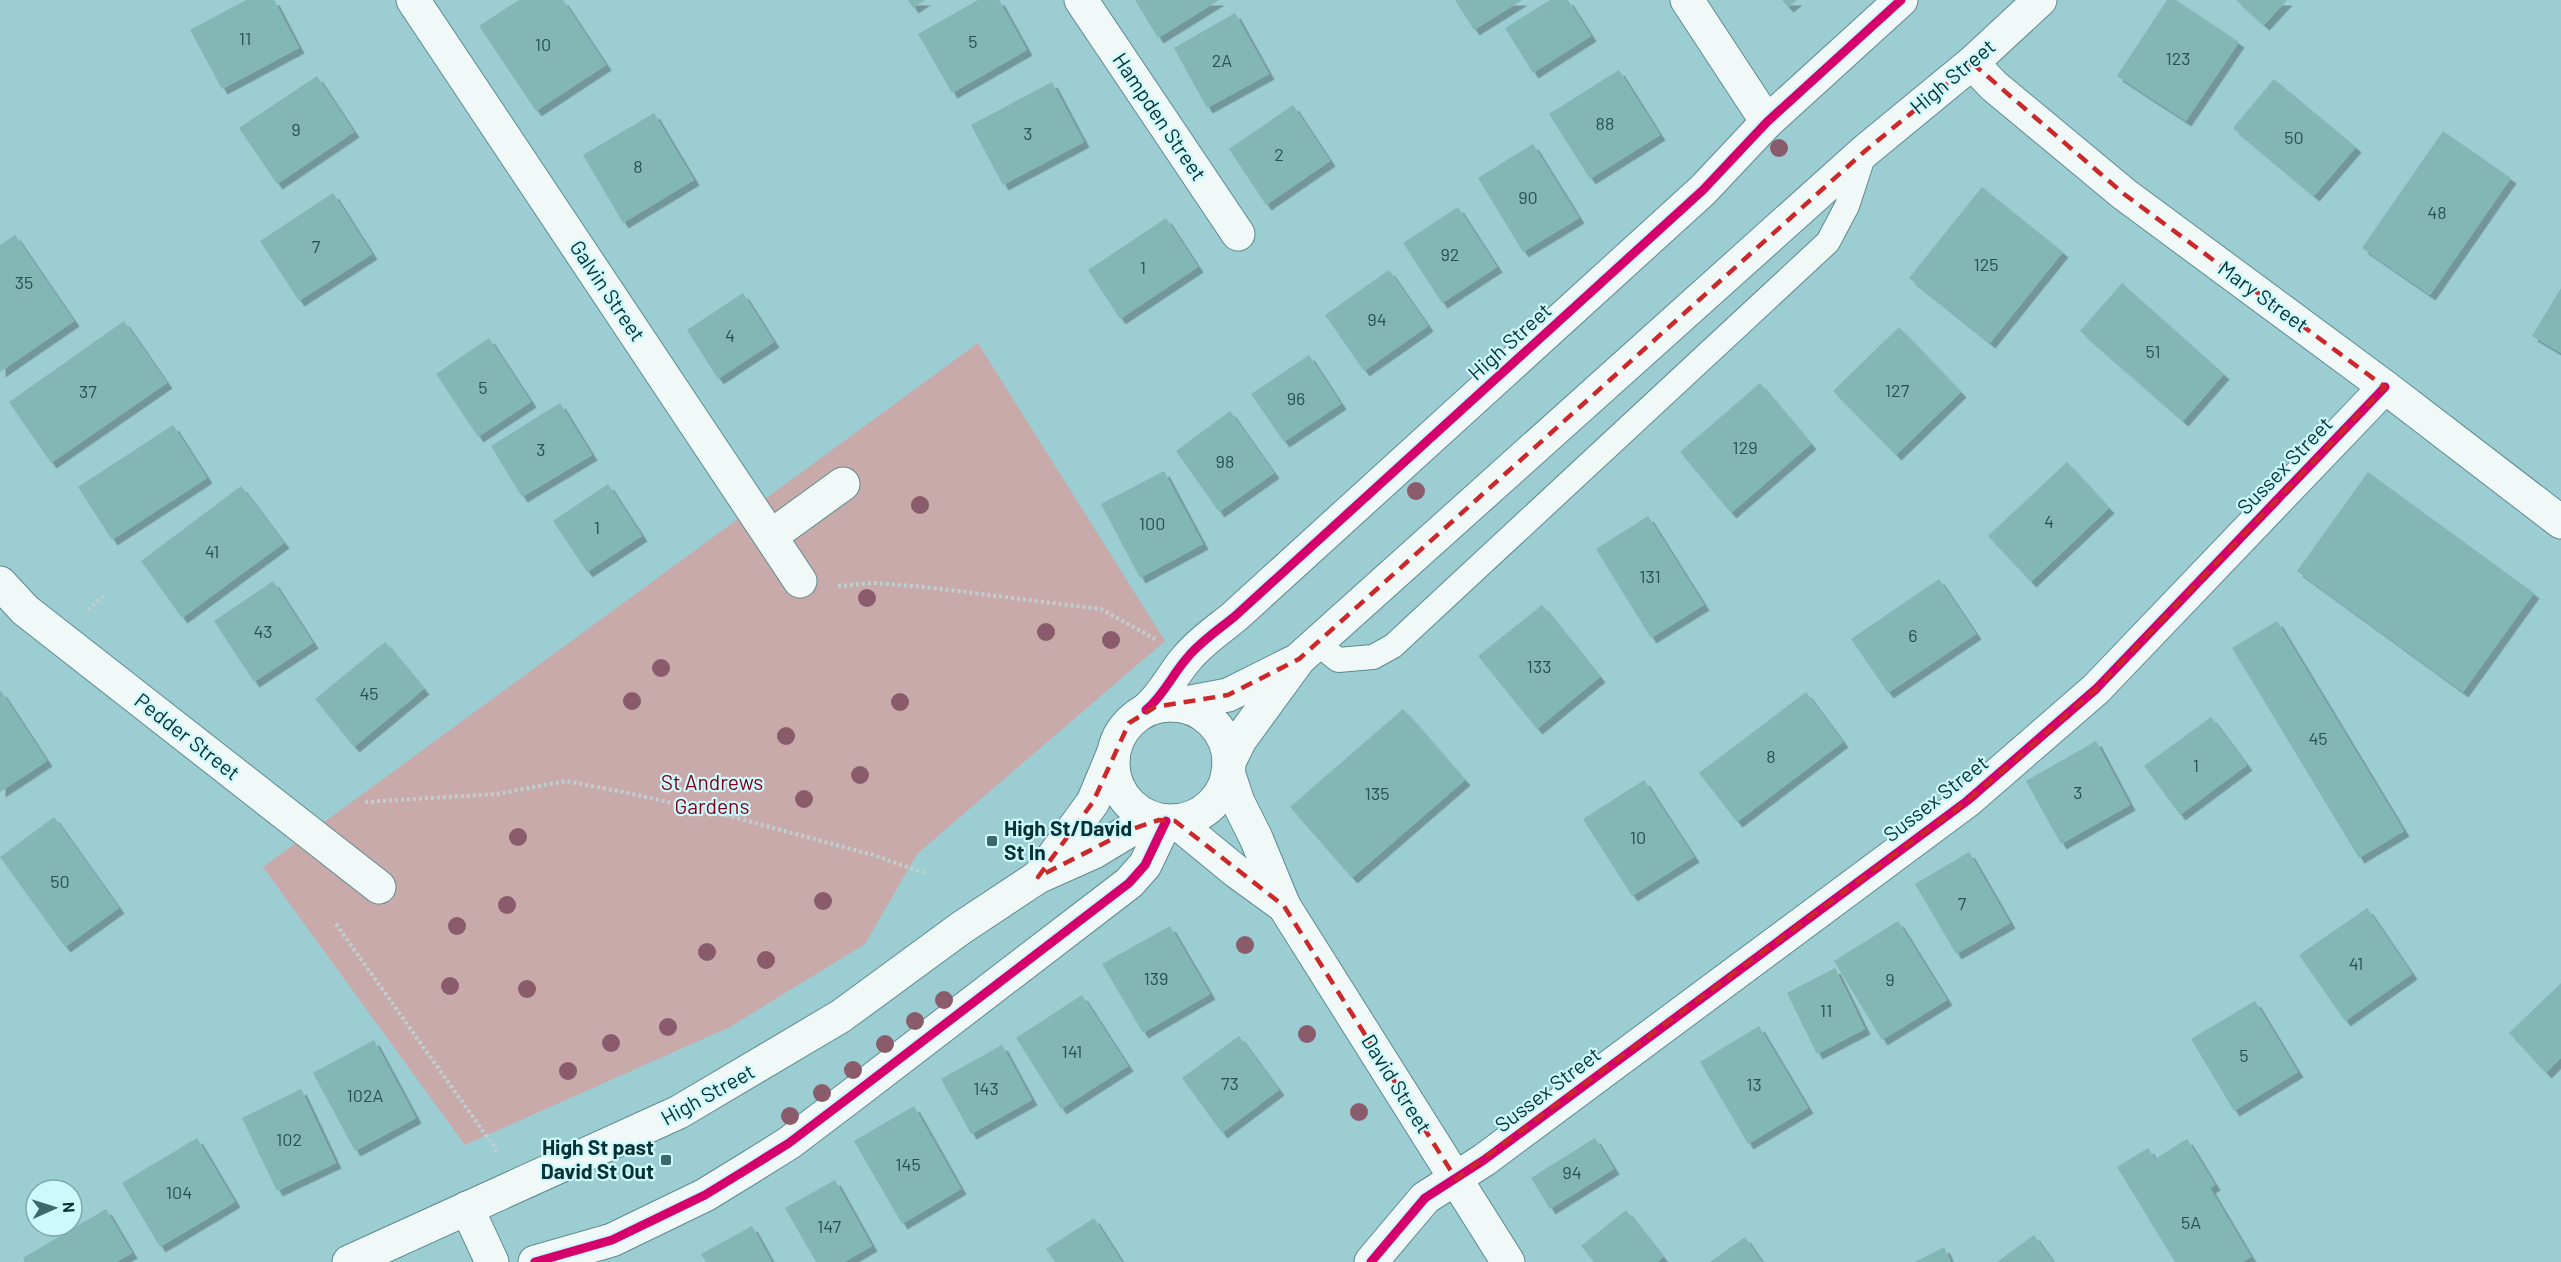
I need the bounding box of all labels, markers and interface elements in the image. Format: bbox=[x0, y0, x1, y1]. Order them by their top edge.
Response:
house number: 11 bbox=[239, 27, 251, 49]
house number: 5 bbox=[968, 30, 978, 52]
house number: 10 bbox=[535, 33, 551, 55]
street label: High Street bbox=[1904, 33, 2000, 119]
street label: Hampden Street bbox=[1108, 47, 1212, 185]
house number: 123 bbox=[2165, 47, 2191, 69]
house number: 2A bbox=[1212, 49, 1232, 71]
house number: 88 bbox=[1596, 112, 1614, 134]
house number: 9 bbox=[291, 118, 301, 140]
house number: 3 bbox=[1023, 122, 1033, 144]
house number: 50 bbox=[2284, 126, 2304, 148]
house number: 2 bbox=[1274, 143, 1284, 165]
house number: 8 bbox=[633, 155, 643, 177]
house number: 90 bbox=[1518, 186, 1538, 208]
house number: 48 bbox=[2427, 201, 2447, 223]
house number: 7 bbox=[312, 235, 321, 257]
street label: Galvin Street bbox=[565, 235, 651, 345]
house number: 92 bbox=[1440, 243, 1460, 265]
house number: 125 bbox=[1973, 253, 1999, 275]
street label: Mary Street bbox=[2214, 255, 2314, 337]
house number: 1 bbox=[1140, 256, 1146, 278]
house number: 35 bbox=[15, 271, 33, 293]
street label: High Street bbox=[1462, 297, 1556, 385]
house number: 94 bbox=[1367, 308, 1387, 330]
house number: 4 bbox=[725, 324, 735, 346]
house number: 51 bbox=[2145, 340, 2161, 362]
house number: 5 bbox=[478, 376, 488, 398]
house number: 127 bbox=[1885, 379, 1910, 401]
house number: 37 bbox=[79, 380, 97, 402]
house number: 96 bbox=[1287, 387, 1305, 409]
street label: Sussex Street bbox=[2231, 411, 2337, 519]
house number: 129 bbox=[1732, 436, 1758, 458]
house number: 3 bbox=[536, 438, 546, 460]
house number: 98 bbox=[1216, 450, 1234, 472]
house number: 4 bbox=[2044, 510, 2054, 532]
house number: 100 bbox=[1139, 512, 1165, 534]
house number: 1 bbox=[594, 516, 600, 538]
house number: 41 bbox=[205, 540, 219, 562]
house number: 131 bbox=[1639, 565, 1661, 587]
house number: 43 bbox=[253, 620, 273, 642]
house number: 6 bbox=[1908, 624, 1918, 646]
house number: 133 bbox=[1527, 655, 1551, 677]
house number: 45 bbox=[359, 682, 379, 704]
street label: Pedder Street bbox=[130, 687, 245, 785]
house number: 45 bbox=[2308, 727, 2328, 749]
house number: 8 bbox=[1766, 745, 1776, 767]
street label: Sussex Street bbox=[1878, 749, 1992, 846]
house number: 1 bbox=[2193, 754, 2199, 776]
park label: St Andrews Gardens bbox=[661, 769, 763, 818]
house number: 3 bbox=[2073, 781, 2083, 803]
house number: 135 bbox=[1365, 782, 1389, 804]
place label: High St/David St In bbox=[1004, 815, 1132, 864]
house number: 10 bbox=[1630, 826, 1646, 848]
marker: High St/David St In bbox=[985, 834, 999, 848]
house number: 50 bbox=[50, 870, 70, 892]
house number: 7 bbox=[1958, 892, 1967, 914]
house number: 41 bbox=[2349, 952, 2363, 974]
house number: 139 bbox=[1144, 967, 1168, 989]
house number: 9 bbox=[1885, 968, 1895, 990]
house number: 11 bbox=[1820, 999, 1832, 1021]
street label: David Street bbox=[1357, 1029, 1437, 1137]
house number: 141 bbox=[1062, 1040, 1082, 1062]
street label: Sussex Street bbox=[1489, 1041, 1605, 1137]
house number: 5 bbox=[2239, 1044, 2249, 1066]
street label: High Street bbox=[656, 1058, 758, 1130]
house number: 73 bbox=[1221, 1072, 1239, 1094]
house number: 13 bbox=[1746, 1073, 1762, 1095]
house number: 143 bbox=[973, 1077, 999, 1099]
house number: 102A bbox=[346, 1084, 384, 1106]
house number: 102 bbox=[276, 1128, 302, 1150]
place label: High St past David St Out bbox=[541, 1134, 654, 1183]
marker: High St past David St Out bbox=[659, 1153, 673, 1167]
house number: 145 bbox=[895, 1153, 921, 1175]
house number: 94 bbox=[1562, 1161, 1582, 1183]
north arrow bbox=[24, 1178, 84, 1238]
house number: 104 bbox=[166, 1181, 192, 1203]
text: N bbox=[60, 1201, 79, 1213]
house number: 5A bbox=[2181, 1211, 2201, 1233]
house number: 147 bbox=[817, 1215, 842, 1237]

